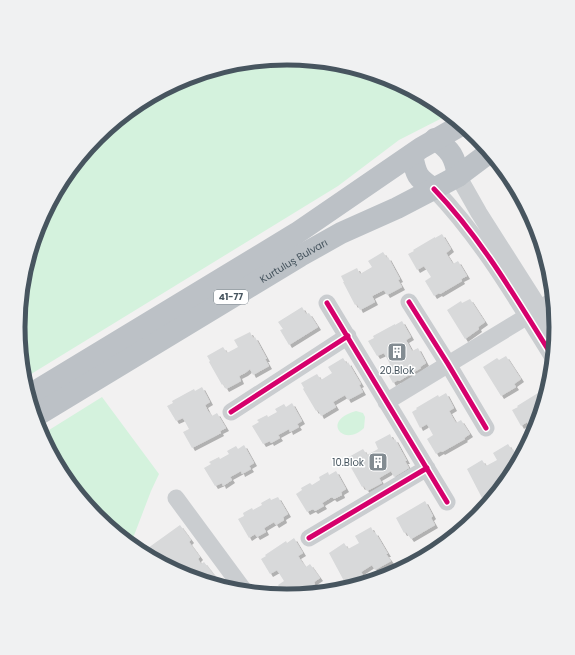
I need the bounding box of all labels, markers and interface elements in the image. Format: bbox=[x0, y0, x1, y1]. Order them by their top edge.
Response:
street label: Kurtuluş Bulvarı bbox=[257, 235, 330, 287]
road number: 41-77 bbox=[214, 290, 248, 304]
building icon: 20.Blok bbox=[386, 341, 408, 363]
place label: 20.Blok bbox=[380, 363, 415, 378]
building icon: 10.Blok bbox=[367, 451, 389, 473]
place label: 10.Blok bbox=[332, 455, 365, 470]

